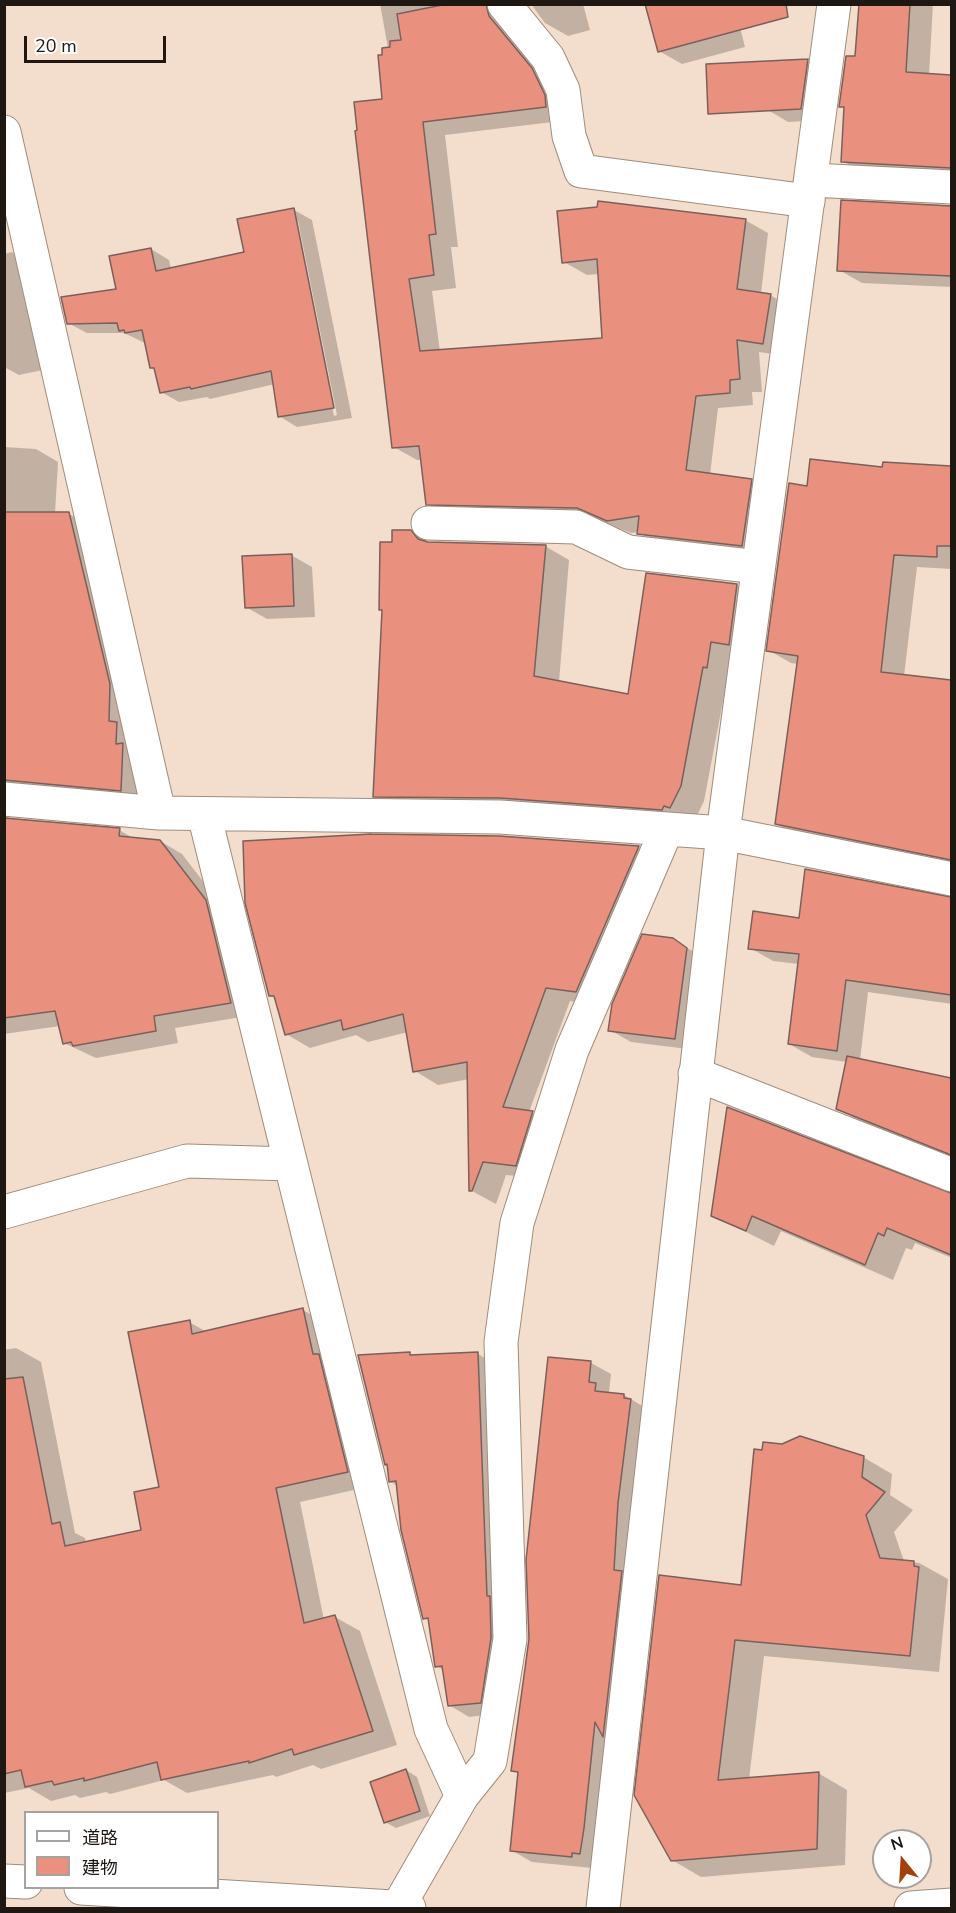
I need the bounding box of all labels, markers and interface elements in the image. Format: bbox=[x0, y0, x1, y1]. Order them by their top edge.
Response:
scale bar bbox=[27, 24, 170, 62]
text: 20 m bbox=[35, 34, 77, 58]
legend bbox=[24, 1811, 219, 1889]
text: 道路 bbox=[82, 1826, 118, 1850]
north arrow bbox=[872, 1829, 932, 1889]
text: N bbox=[888, 1831, 906, 1856]
text: 建物 bbox=[82, 1856, 118, 1880]

